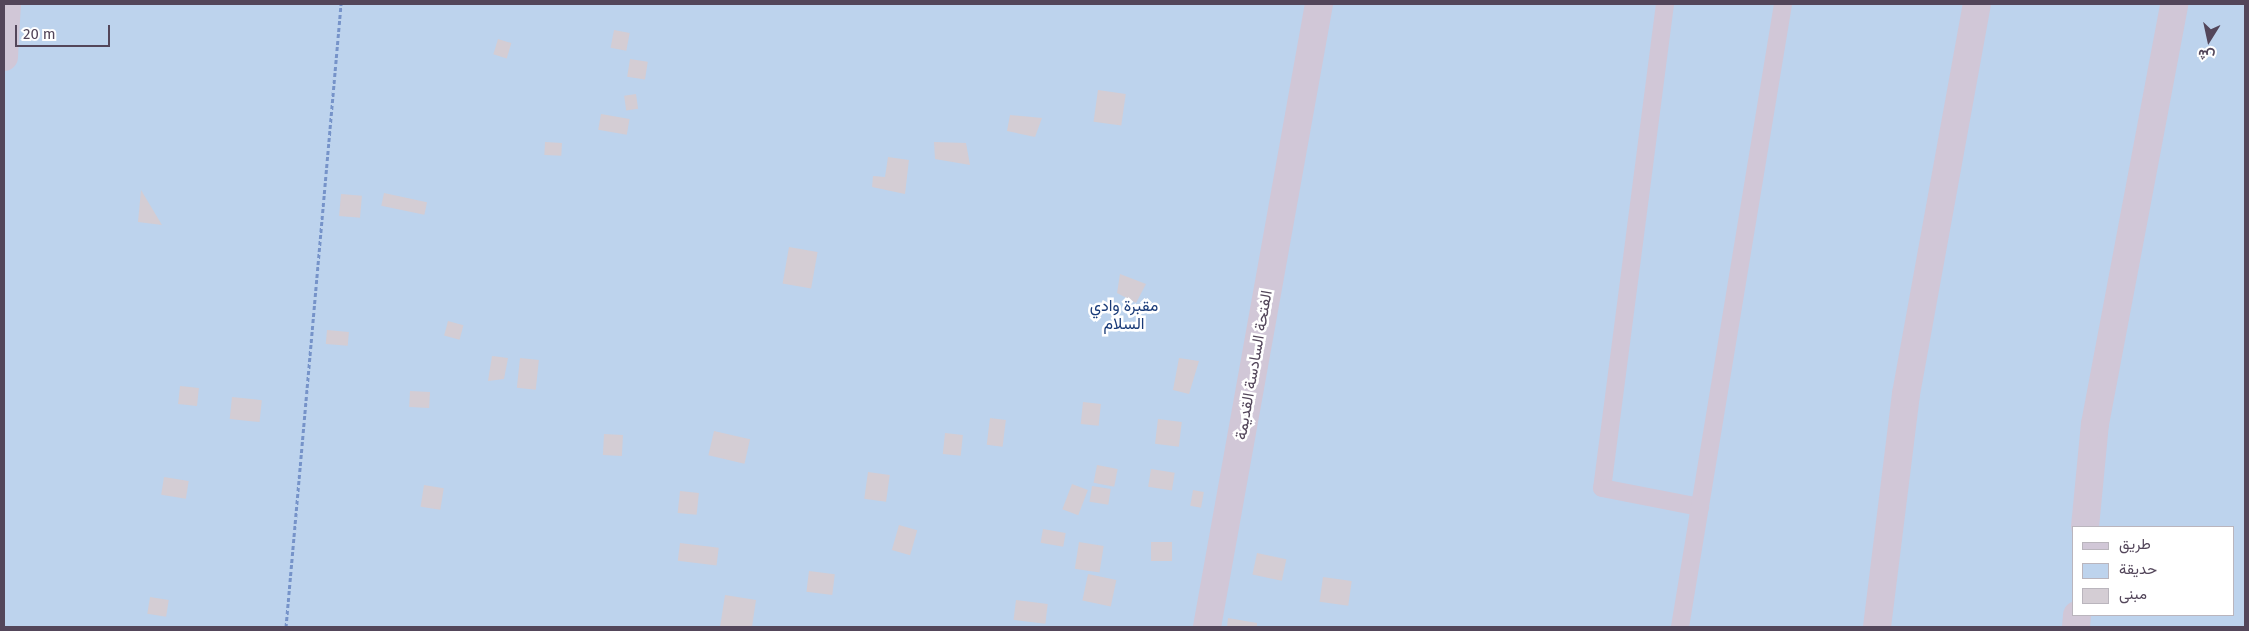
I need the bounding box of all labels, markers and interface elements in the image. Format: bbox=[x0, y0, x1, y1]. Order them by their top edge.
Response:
scale bar bbox=[18, 15, 112, 47]
north arrow bbox=[2184, 15, 2234, 65]
text: 20 m bbox=[23, 25, 56, 43]
text: ش bbox=[2197, 45, 2216, 65]
street label: الفتحة السادسة القديمة bbox=[1231, 289, 1277, 441]
park label: مقبرة وادي السلام bbox=[1090, 296, 1158, 334]
legend bbox=[2072, 526, 2234, 616]
text: طريق bbox=[2119, 535, 2151, 553]
text: حديقة bbox=[2119, 560, 2157, 578]
text: مبنى bbox=[2119, 585, 2147, 603]

